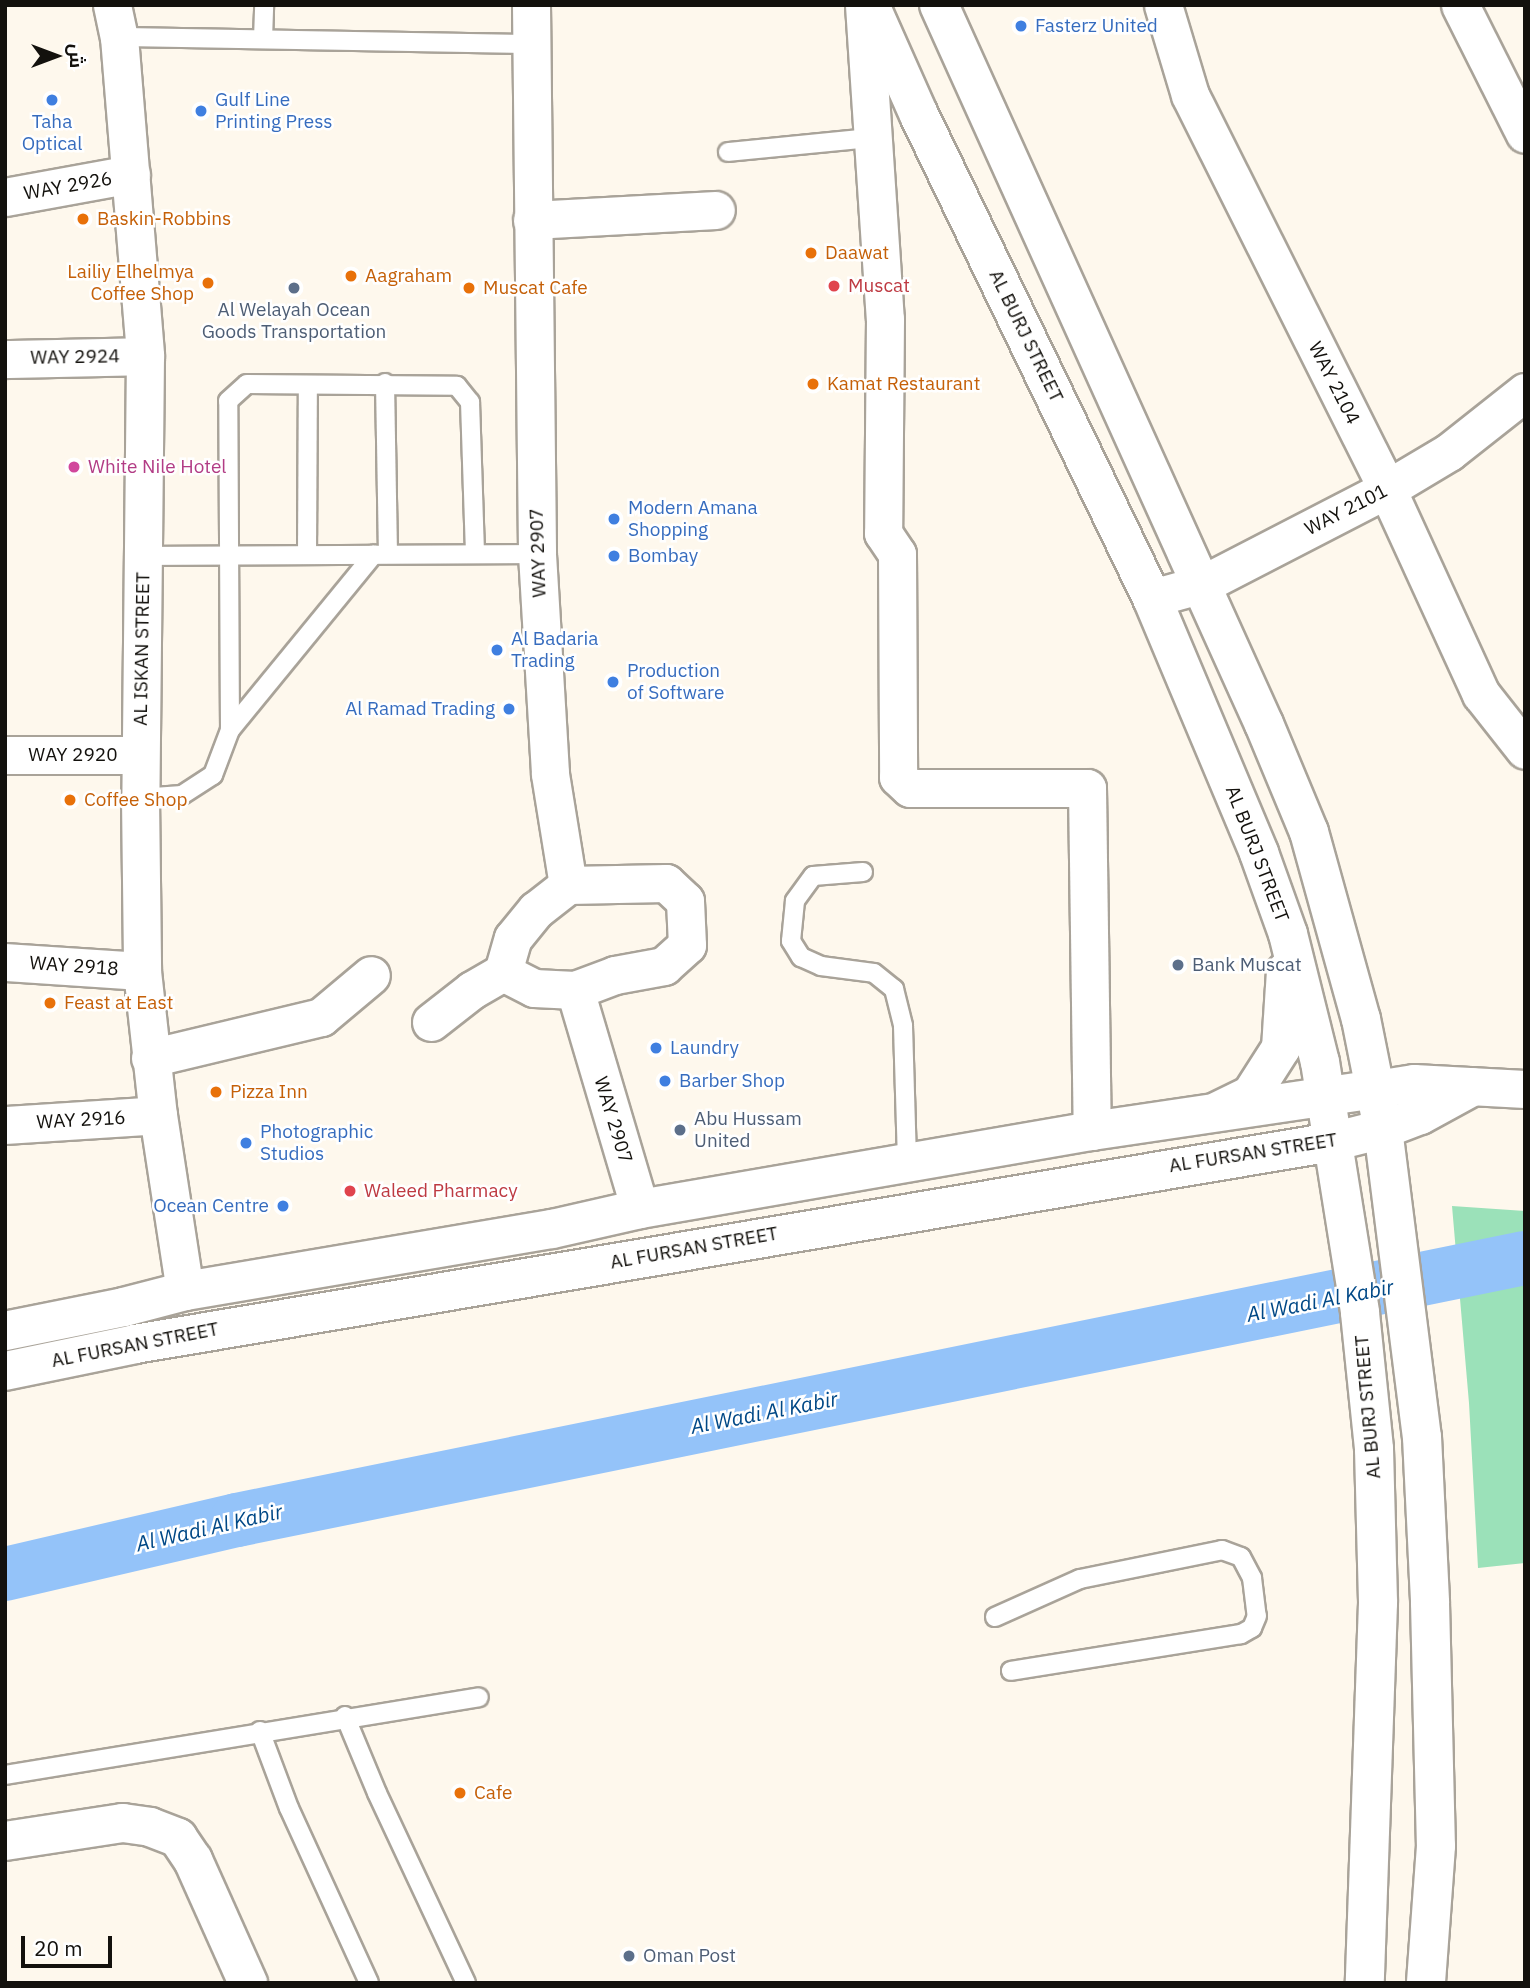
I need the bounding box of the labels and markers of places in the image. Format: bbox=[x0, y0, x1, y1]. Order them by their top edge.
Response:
place label: Fasterz United bbox=[1035, 15, 1158, 37]
marker: Fasterz United bbox=[1013, 18, 1029, 34]
place label: Gulf Line Printing Press bbox=[215, 89, 333, 133]
marker: Taha Optical bbox=[44, 92, 60, 108]
marker: Gulf Line Printing Press bbox=[193, 103, 209, 119]
place label: Taha Optical bbox=[22, 111, 82, 155]
place label: Baskin-Robbins bbox=[97, 208, 231, 230]
marker: Baskin-Robbins bbox=[75, 211, 91, 227]
place label: Daawat bbox=[825, 242, 889, 264]
marker: Daawat bbox=[803, 245, 819, 261]
place label: Lailiy Elhelmya Coffee Shop bbox=[67, 261, 194, 305]
place label: Aagraham bbox=[365, 265, 452, 287]
marker: Aagraham bbox=[343, 268, 359, 284]
marker: Lailiy Elhelmya Coffee Shop bbox=[200, 275, 216, 291]
place label: Muscat bbox=[848, 275, 910, 297]
place label: Muscat Cafe bbox=[483, 277, 588, 299]
marker: Muscat bbox=[826, 278, 842, 294]
marker: Al Welayah Ocean Goods Transportation bbox=[286, 280, 302, 296]
marker: Muscat Cafe bbox=[461, 280, 477, 296]
place label: Al Welayah Ocean Goods Transportation bbox=[202, 299, 386, 343]
place label: Kamat Restaurant bbox=[827, 373, 980, 395]
marker: Kamat Restaurant bbox=[805, 376, 821, 392]
place label: White Nile Hotel bbox=[88, 456, 227, 478]
marker: White Nile Hotel bbox=[66, 459, 82, 475]
place label: Modern Amana Shopping bbox=[628, 497, 758, 541]
marker: Modern Amana Shopping bbox=[606, 511, 622, 527]
place label: Bombay bbox=[628, 545, 698, 567]
marker: Bombay bbox=[606, 548, 622, 564]
place label: Al Badaria Trading bbox=[511, 628, 598, 672]
marker: Al Badaria Trading bbox=[489, 642, 505, 658]
place label: Production of Software bbox=[627, 660, 724, 704]
marker: Production of Software bbox=[605, 674, 621, 690]
place label: Al Ramad Trading bbox=[345, 698, 495, 720]
marker: Al Ramad Trading bbox=[501, 701, 517, 717]
place label: Coffee Shop bbox=[84, 789, 187, 811]
marker: Coffee Shop bbox=[62, 792, 78, 808]
place label: Bank Muscat bbox=[1192, 954, 1302, 976]
marker: Bank Muscat bbox=[1170, 957, 1186, 973]
place label: Feast at East bbox=[64, 992, 173, 1014]
marker: Feast at East bbox=[42, 995, 58, 1011]
place label: Laundry bbox=[670, 1037, 739, 1059]
marker: Laundry bbox=[648, 1040, 664, 1056]
place label: Barber Shop bbox=[679, 1070, 785, 1092]
marker: Barber Shop bbox=[657, 1073, 673, 1089]
place label: Pizza Inn bbox=[230, 1081, 308, 1103]
marker: Pizza Inn bbox=[208, 1084, 224, 1100]
place label: Abu Hussam United bbox=[694, 1108, 802, 1152]
place label: Photographic Studios bbox=[260, 1121, 373, 1165]
marker: Abu Hussam United bbox=[672, 1122, 688, 1138]
marker: Photographic Studios bbox=[238, 1135, 254, 1151]
place label: Waleed Pharmacy bbox=[364, 1180, 518, 1202]
marker: Waleed Pharmacy bbox=[342, 1183, 358, 1199]
place label: Ocean Centre bbox=[153, 1195, 269, 1217]
marker: Ocean Centre bbox=[275, 1198, 291, 1214]
place label: Cafe bbox=[474, 1782, 512, 1804]
marker: Cafe bbox=[452, 1785, 468, 1801]
place label: Oman Post bbox=[643, 1945, 736, 1967]
marker: Oman Post bbox=[621, 1948, 637, 1964]

